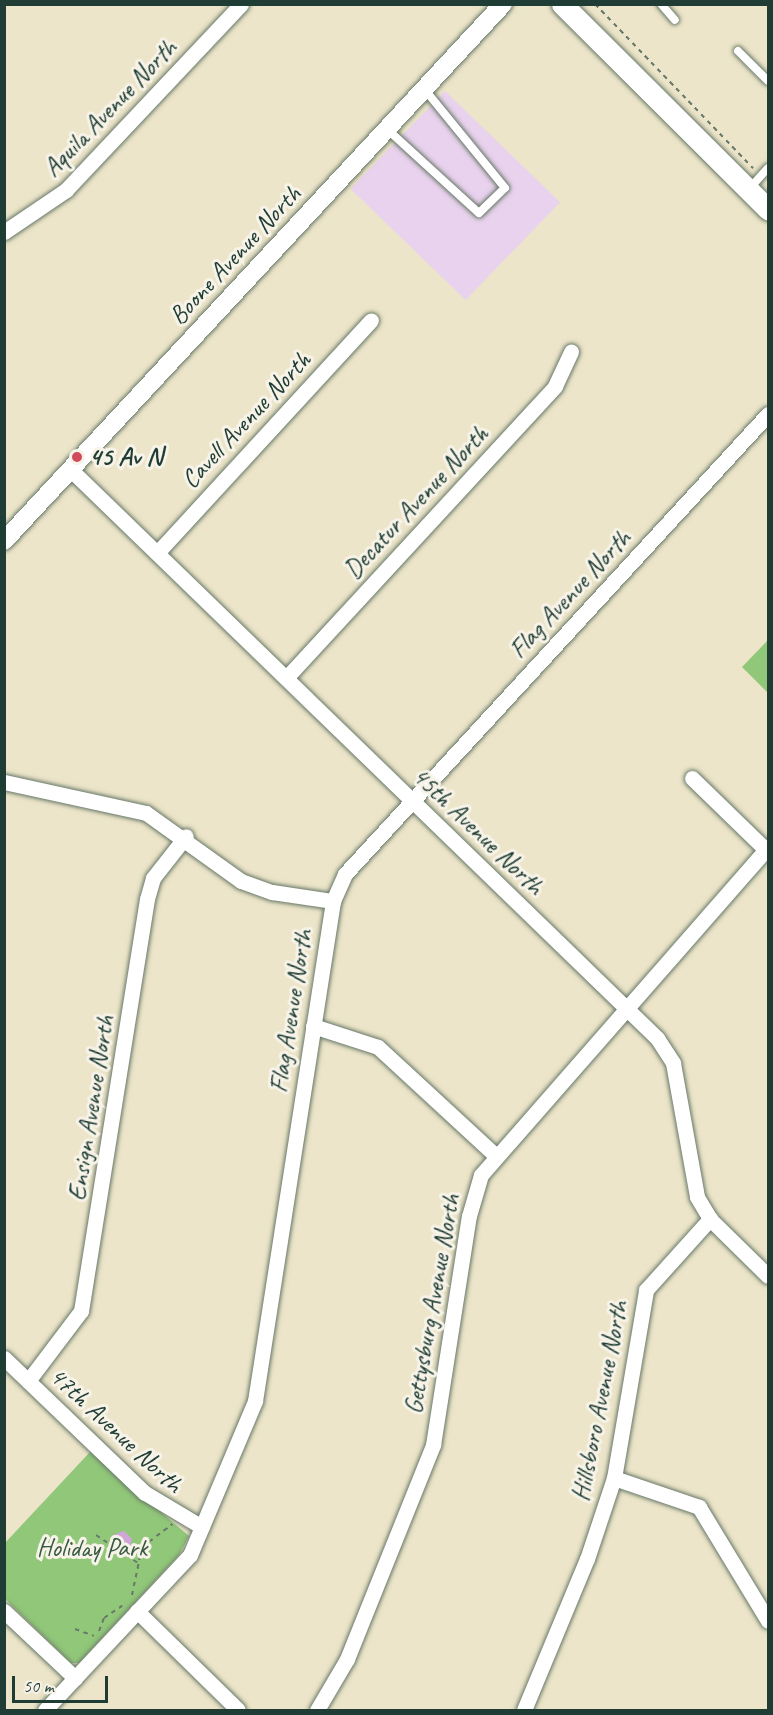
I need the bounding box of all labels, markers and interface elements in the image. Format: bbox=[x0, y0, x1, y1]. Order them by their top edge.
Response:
street label: Aquila Avenue North bbox=[37, 33, 183, 183]
street label: Boone Avenue North bbox=[163, 179, 307, 331]
street label: Cavell Avenue North bbox=[175, 345, 317, 495]
street label: Decatur Avenue North bbox=[337, 419, 495, 585]
place label: 45 Av N bbox=[89, 441, 162, 473]
marker: 45 Av N bbox=[70, 450, 84, 464]
street label: Flag Avenue North bbox=[503, 523, 637, 665]
street label: 45th Avenue North bbox=[406, 761, 550, 901]
street label: Flag Avenue North bbox=[263, 927, 319, 1095]
street label: Ensign Avenue North bbox=[61, 1013, 121, 1203]
street label: Gettysburg Avenue North bbox=[397, 1192, 467, 1416]
street label: Hillsboro Avenue North bbox=[565, 1298, 635, 1504]
street label: 47th Avenue North bbox=[43, 1360, 189, 1500]
park label: Holiday Park bbox=[37, 1532, 147, 1564]
scale bar bbox=[15, 1664, 111, 1702]
text: 50 m bbox=[23, 1675, 54, 1697]

